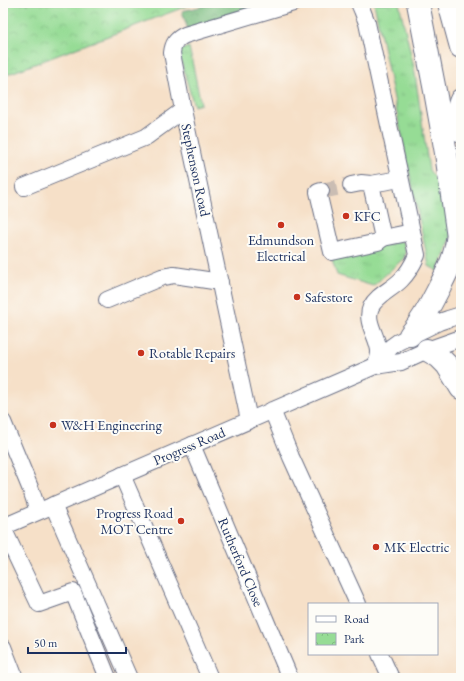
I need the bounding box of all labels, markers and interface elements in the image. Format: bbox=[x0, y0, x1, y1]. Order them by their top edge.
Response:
street label: Stephenson Road bbox=[177, 122, 215, 219]
place label: KFC bbox=[354, 207, 381, 225]
marker: KFC bbox=[341, 211, 351, 221]
marker: Edmundson Electrical bbox=[276, 220, 286, 230]
place label: Edmundson Electrical bbox=[248, 231, 315, 265]
place label: Safestore bbox=[305, 288, 353, 306]
marker: Safestore bbox=[292, 292, 302, 302]
place label: Rotable Repairs bbox=[149, 344, 236, 362]
marker: Rotable Repairs bbox=[136, 348, 146, 358]
place label: W&H Engineering bbox=[61, 416, 163, 434]
marker: W&H Engineering bbox=[48, 420, 58, 430]
street label: Progress Road bbox=[150, 422, 229, 469]
place label: Progress Road MOT Centre bbox=[96, 504, 174, 538]
street label: Rutherford Close bbox=[214, 515, 268, 610]
marker: Progress Road MOT Centre bbox=[176, 516, 186, 526]
place label: MK Electric bbox=[384, 538, 450, 556]
marker: MK Electric bbox=[371, 542, 381, 552]
legend bbox=[308, 603, 438, 655]
text: Road bbox=[344, 611, 370, 627]
scale bar bbox=[28, 629, 126, 655]
text: Park bbox=[344, 631, 365, 647]
text: 50 m bbox=[34, 635, 58, 651]

